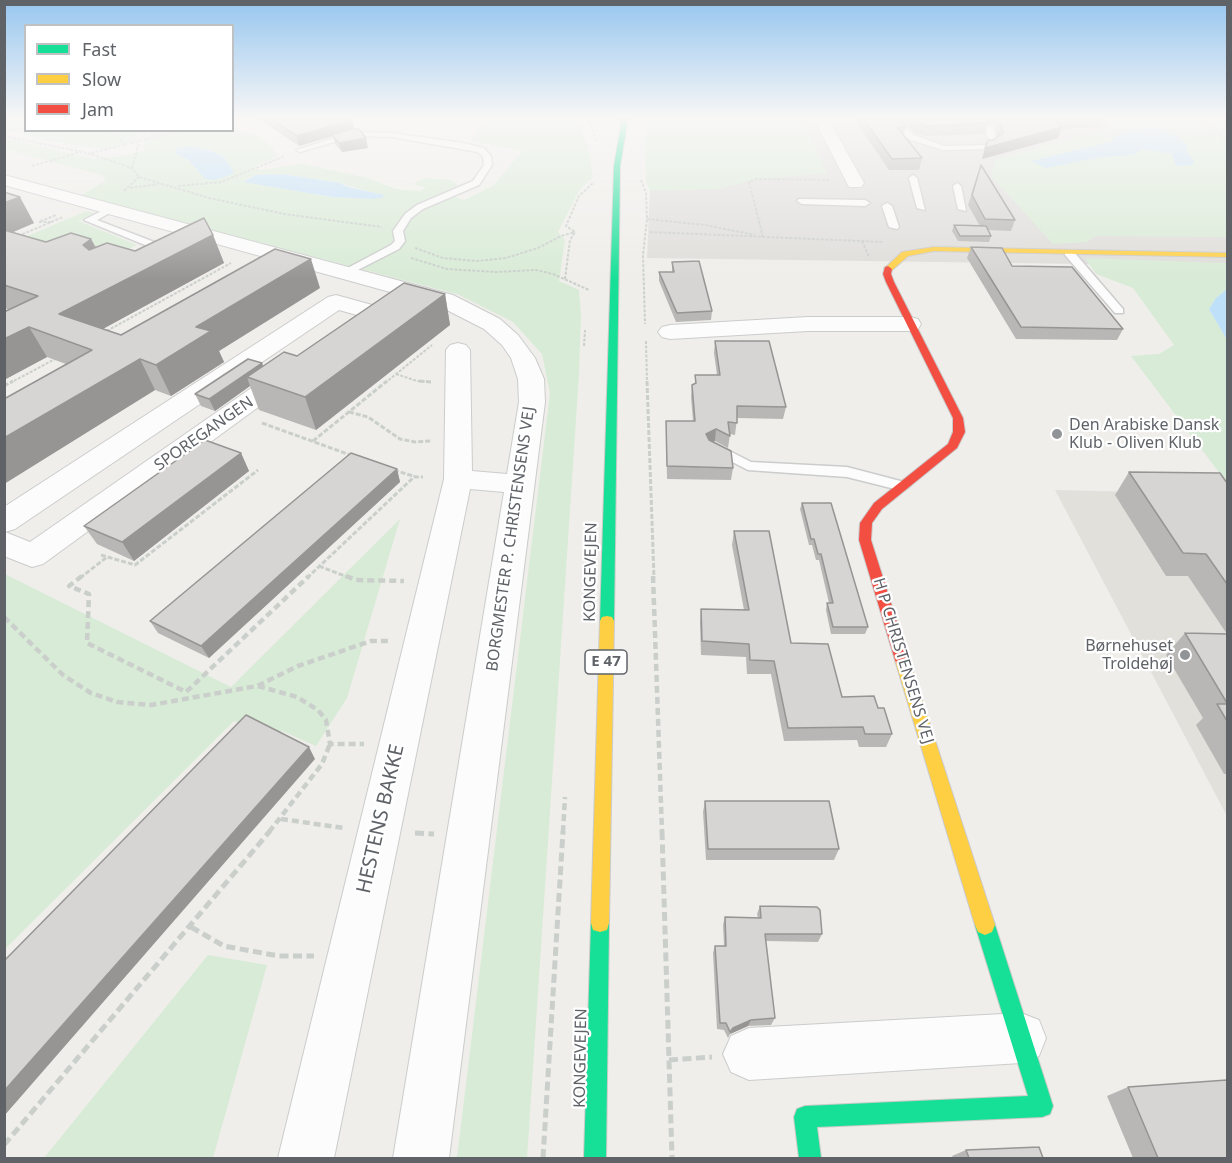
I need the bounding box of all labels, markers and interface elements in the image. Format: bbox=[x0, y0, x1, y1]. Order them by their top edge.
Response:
legend bbox=[24, 24, 234, 132]
text: Fast bbox=[82, 37, 117, 61]
text: Slow bbox=[82, 67, 121, 91]
text: Jam bbox=[82, 97, 114, 121]
street label: SPOREGANGEN bbox=[151, 393, 257, 475]
street label: BORGMESTER P. CHRISTENSENS VEJ bbox=[483, 405, 539, 673]
place label: Den Arabiske Dansk Klub - Oliven Klub bbox=[1069, 415, 1219, 453]
marker: Den Arabiske Dansk Klub - Oliven Klub bbox=[1050, 427, 1064, 441]
street label: KONGEVEJEN bbox=[581, 522, 601, 622]
street label: H P CHRISTENSENS VEJ bbox=[869, 576, 937, 746]
place label: Børnehuset Troldehøj bbox=[1085, 636, 1173, 674]
marker: Børnehuset Troldehøj bbox=[1178, 648, 1192, 662]
road number: E 47 bbox=[585, 650, 627, 674]
street label: HESTENS BAKKE bbox=[352, 742, 410, 896]
street label: KONGEVEJEN bbox=[571, 1008, 591, 1108]

